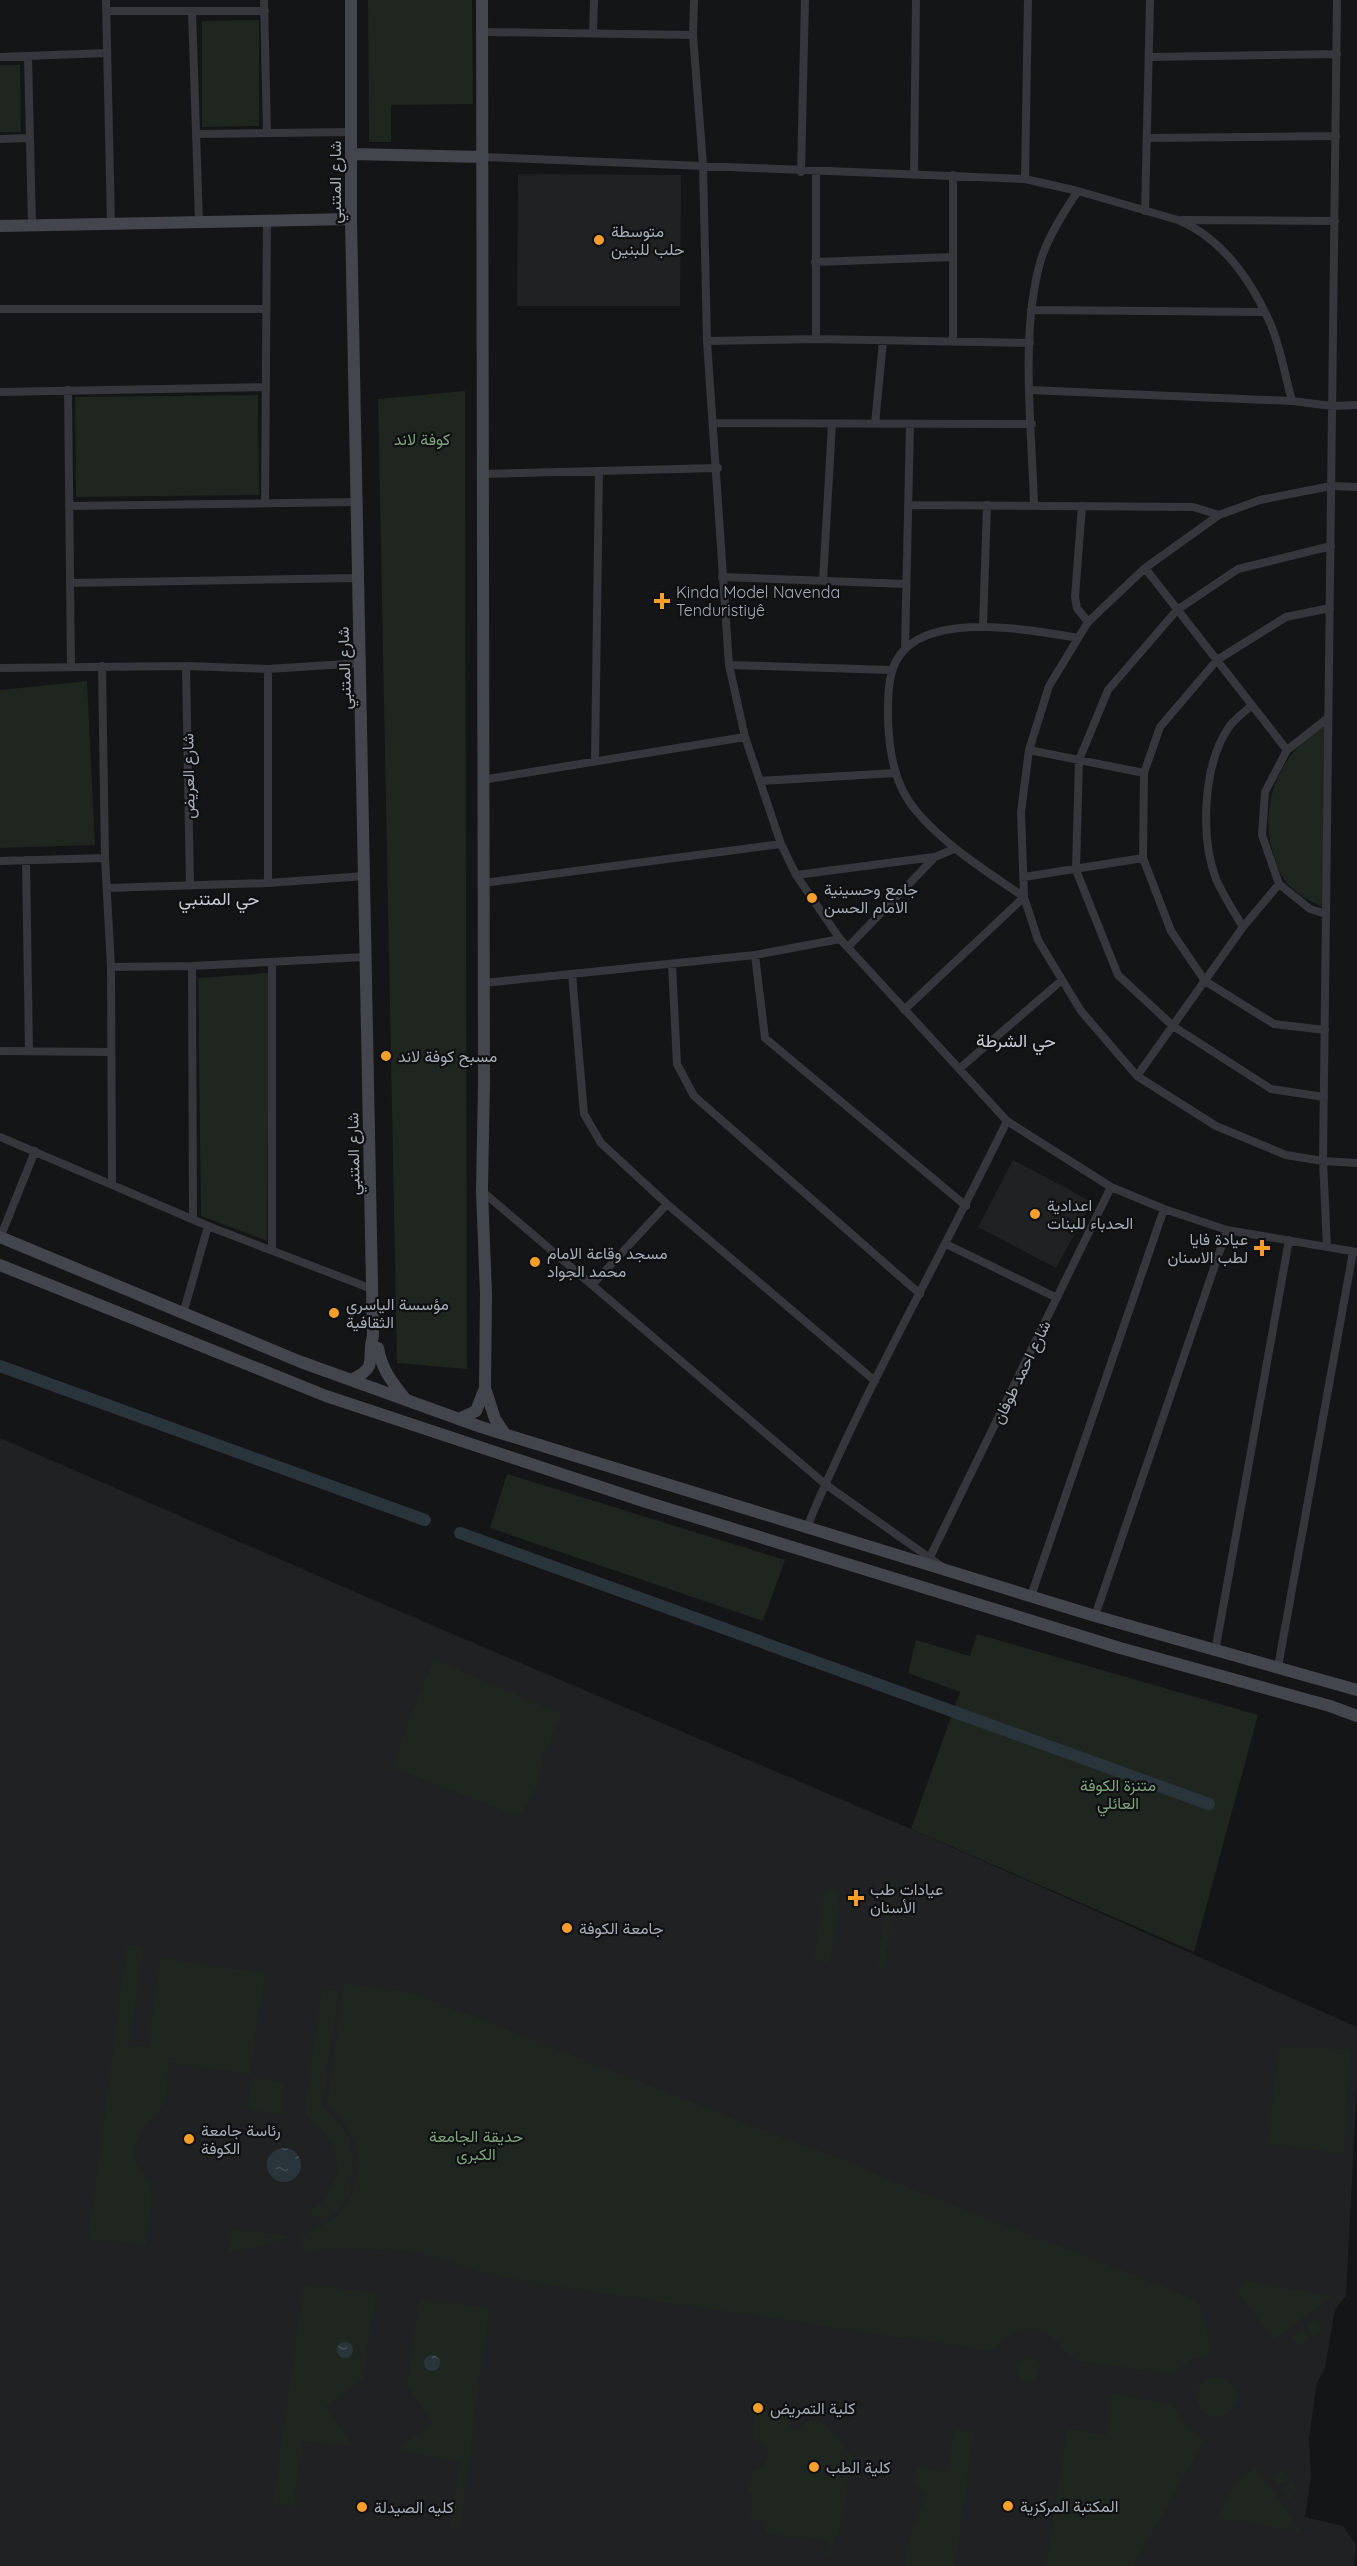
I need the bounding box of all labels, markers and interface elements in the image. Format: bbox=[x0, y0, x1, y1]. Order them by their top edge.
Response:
street label: شارع المتنبي bbox=[325, 141, 349, 223]
place label: متوسطة حلب للبنين bbox=[611, 221, 685, 260]
marker: متوسطة حلب للبنين bbox=[592, 233, 606, 247]
park label: كوفة لاند bbox=[394, 429, 450, 450]
place label: Kinda Model Navenda Tenduristiyê bbox=[676, 582, 840, 620]
marker: Kinda Model Navenda Tenduristiyê bbox=[653, 592, 671, 610]
street label: شارع المتنبي bbox=[333, 626, 359, 710]
street label: شارع العريض bbox=[177, 733, 201, 819]
place label: جامع وحسينية الامام الحسن bbox=[824, 879, 918, 918]
district label: حي المتنبي bbox=[179, 887, 259, 914]
marker: جامع وحسينية الامام الحسن bbox=[805, 891, 819, 905]
district label: حي الشرطة bbox=[976, 1029, 1056, 1056]
place label: مسبح كوفة لاند bbox=[398, 1046, 497, 1068]
marker: مسبح كوفة لاند bbox=[379, 1049, 393, 1063]
street label: شارع المتنبي bbox=[342, 1112, 368, 1196]
place label: اعدادية الحدباء للبنات bbox=[1047, 1195, 1133, 1233]
marker: اعدادية الحدباء للبنات bbox=[1028, 1207, 1042, 1221]
place label: عيادة فايا لطب الاسنان bbox=[1168, 1229, 1248, 1267]
marker: عيادة فايا لطب الاسنان bbox=[1253, 1239, 1271, 1257]
place label: مسجد وقاعة الامام محمد الجواد bbox=[547, 1243, 667, 1282]
marker: مسجد وقاعة الامام محمد الجواد bbox=[528, 1255, 542, 1269]
place label: مؤسسة الياسري الثقافية bbox=[346, 1294, 449, 1332]
marker: مؤسسة الياسري الثقافية bbox=[327, 1306, 341, 1320]
street label: شارع احمد طوفان bbox=[987, 1317, 1057, 1428]
park label: متنزة الكوفة العائلي bbox=[1080, 1775, 1156, 1817]
place label: عيادات طب الأسنان bbox=[870, 1879, 943, 1917]
marker: عيادات طب الأسنان bbox=[847, 1889, 865, 1907]
place label: جامعة الكوفة bbox=[579, 1918, 664, 1939]
marker: جامعة الكوفة bbox=[560, 1921, 574, 1935]
place label: رئاسة جامعة الكوفة bbox=[201, 2120, 281, 2159]
park label: حديقة الجامعة الكبرى bbox=[429, 2126, 523, 2165]
marker: رئاسة جامعة الكوفة bbox=[182, 2132, 196, 2146]
place label: كلية التمريض bbox=[770, 2398, 855, 2419]
marker: كلية التمريض bbox=[751, 2401, 765, 2415]
place label: كلية الطب bbox=[826, 2457, 891, 2477]
marker: كلية الطب bbox=[807, 2460, 821, 2474]
place label: المكتبة المركزية bbox=[1020, 2496, 1118, 2517]
place label: كليه الصيدلة bbox=[374, 2497, 454, 2517]
marker: المكتبة المركزية bbox=[1001, 2499, 1015, 2513]
marker: كليه الصيدلة bbox=[355, 2500, 369, 2514]

